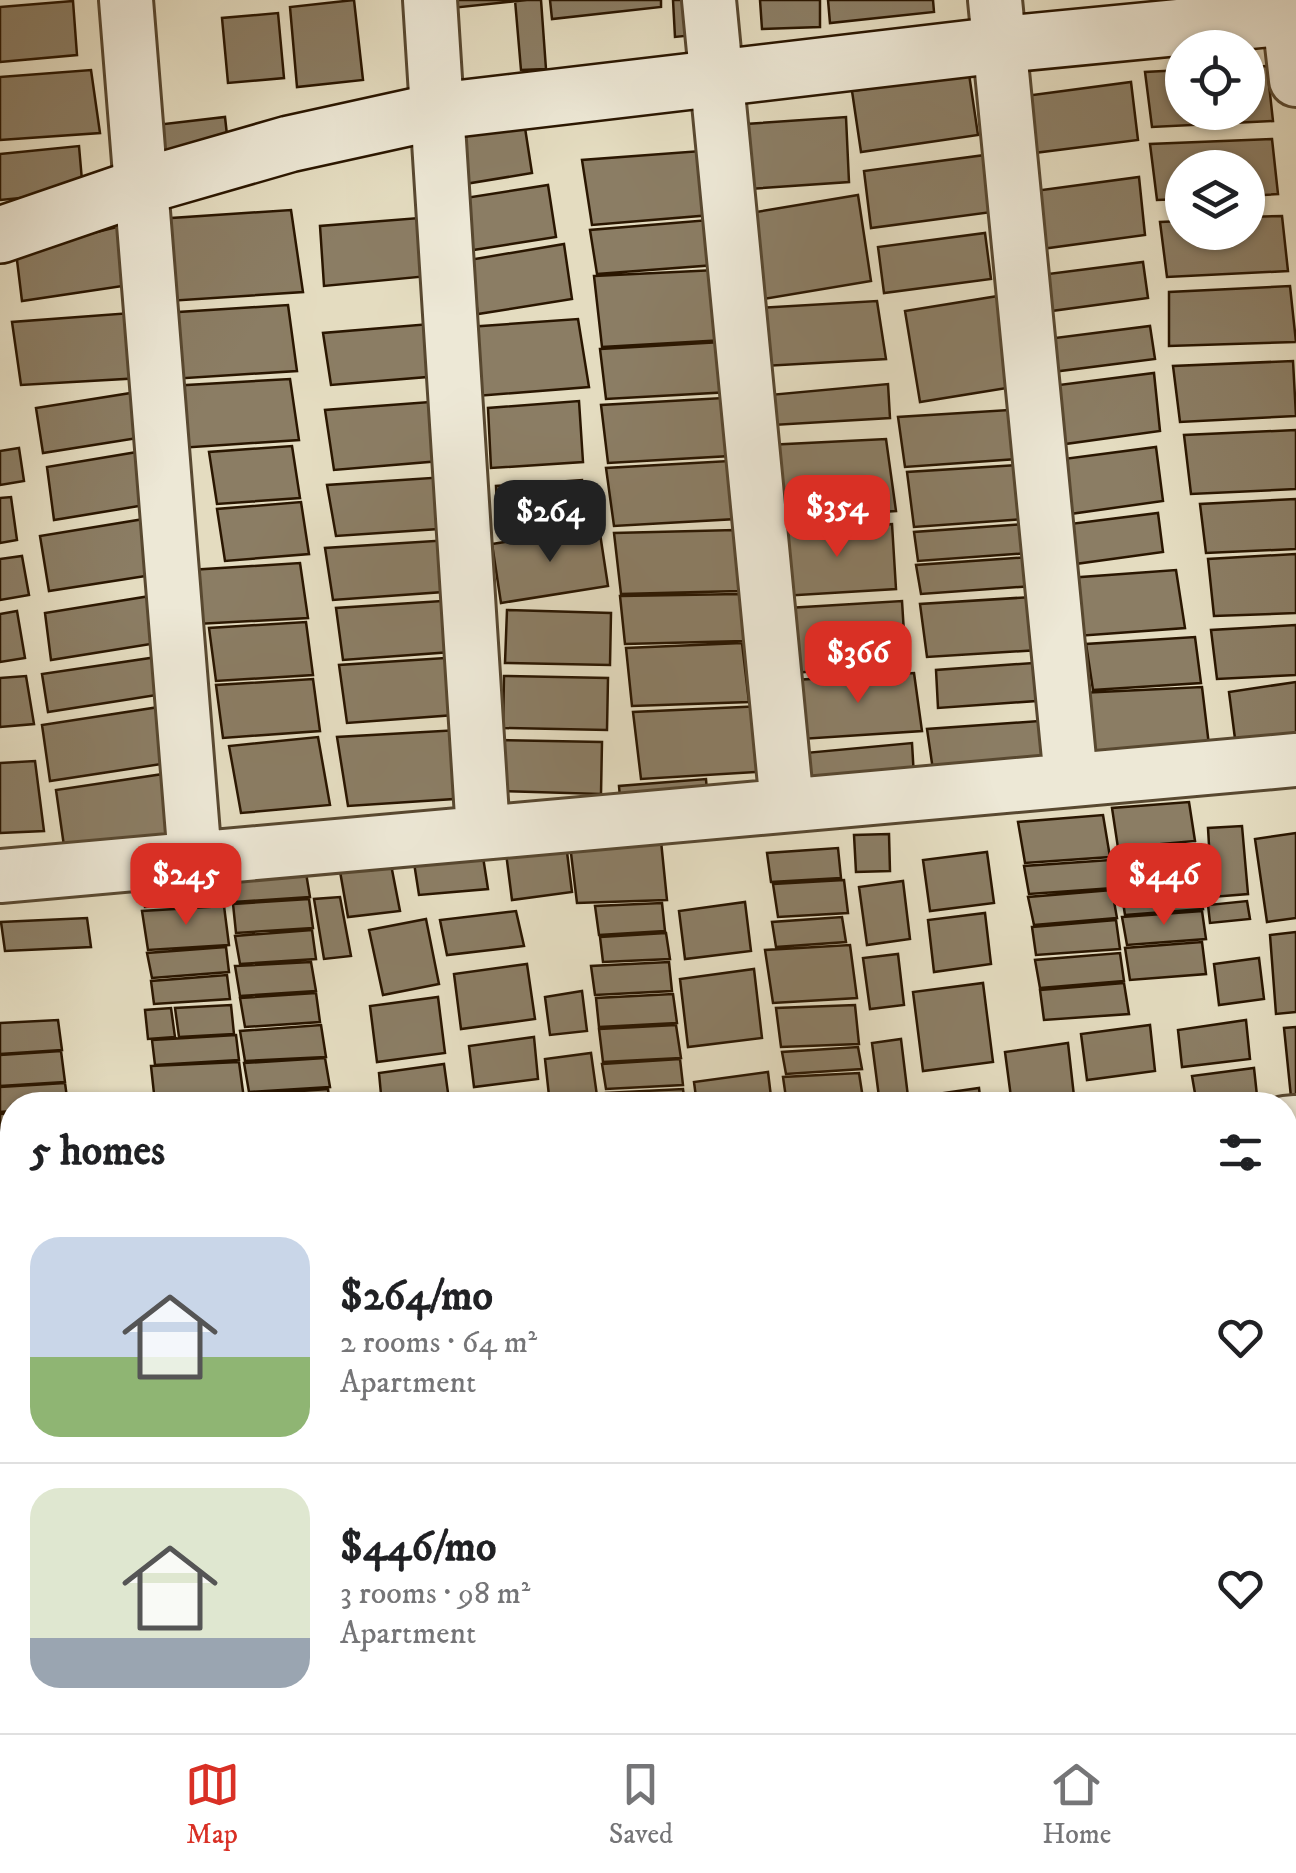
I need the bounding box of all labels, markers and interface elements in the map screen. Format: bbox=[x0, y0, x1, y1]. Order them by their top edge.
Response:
map controls bbox=[1165, 30, 1265, 250]
button: locate bbox=[1165, 30, 1265, 130]
button: layers bbox=[1165, 150, 1265, 250]
pin: $354 bbox=[778, 475, 896, 560]
pin: $264 bbox=[491, 480, 609, 565]
text: $354 bbox=[806, 487, 868, 527]
text: $264 bbox=[516, 492, 584, 532]
pin: $366 bbox=[799, 621, 917, 706]
text: $366 bbox=[827, 633, 889, 673]
pin: $245 bbox=[127, 843, 245, 928]
pin: $446 bbox=[1105, 843, 1223, 928]
text: $245 bbox=[152, 855, 220, 895]
text: $446 bbox=[1129, 855, 1199, 895]
icon: filters bbox=[1213, 1125, 1268, 1180]
text: 5 homes bbox=[30, 1126, 165, 1178]
text: $264/mo bbox=[340, 1271, 493, 1323]
icon: home bbox=[110, 1277, 230, 1397]
icon: heart bbox=[1213, 1310, 1268, 1365]
text: 2 rooms · 64 m² bbox=[340, 1323, 537, 1363]
text: Apartment bbox=[340, 1363, 476, 1403]
text: $446/mo bbox=[340, 1522, 496, 1574]
icon: home bbox=[110, 1528, 230, 1648]
icon: heart bbox=[1213, 1561, 1268, 1616]
text: 3 rooms · 98 m² bbox=[340, 1574, 530, 1614]
text: Apartment bbox=[340, 1614, 476, 1654]
tab: Map bbox=[185, 1757, 240, 1852]
tab: Saved bbox=[609, 1757, 673, 1852]
tab: Home bbox=[1042, 1757, 1111, 1852]

